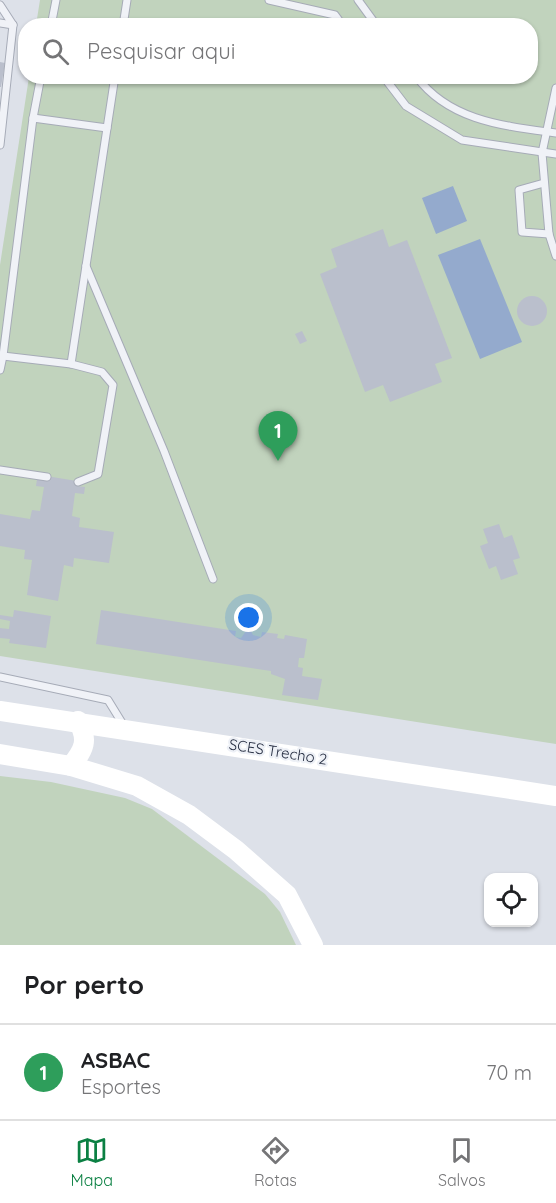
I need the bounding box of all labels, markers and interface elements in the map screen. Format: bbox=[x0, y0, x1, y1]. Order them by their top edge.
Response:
search box bbox=[18, 18, 538, 84]
icon: search bbox=[39, 35, 72, 68]
text: Pesquisar aqui bbox=[87, 37, 235, 65]
pin: 1 bbox=[258, 412, 298, 461]
your location bbox=[234, 603, 263, 632]
street label: SCES Trecho 2 bbox=[228, 734, 329, 769]
map controls bbox=[484, 873, 538, 927]
button: locate bbox=[484, 873, 538, 927]
text: Por perto bbox=[24, 968, 144, 1001]
text: ASBAC bbox=[81, 1046, 150, 1074]
text: 1 bbox=[40, 1060, 47, 1085]
text: 70 m bbox=[486, 1060, 532, 1085]
text: Esportes bbox=[81, 1074, 161, 1099]
tab: Mapa bbox=[71, 1134, 113, 1190]
tab: Rotas bbox=[254, 1134, 297, 1190]
tab: Salvos bbox=[438, 1134, 485, 1190]

